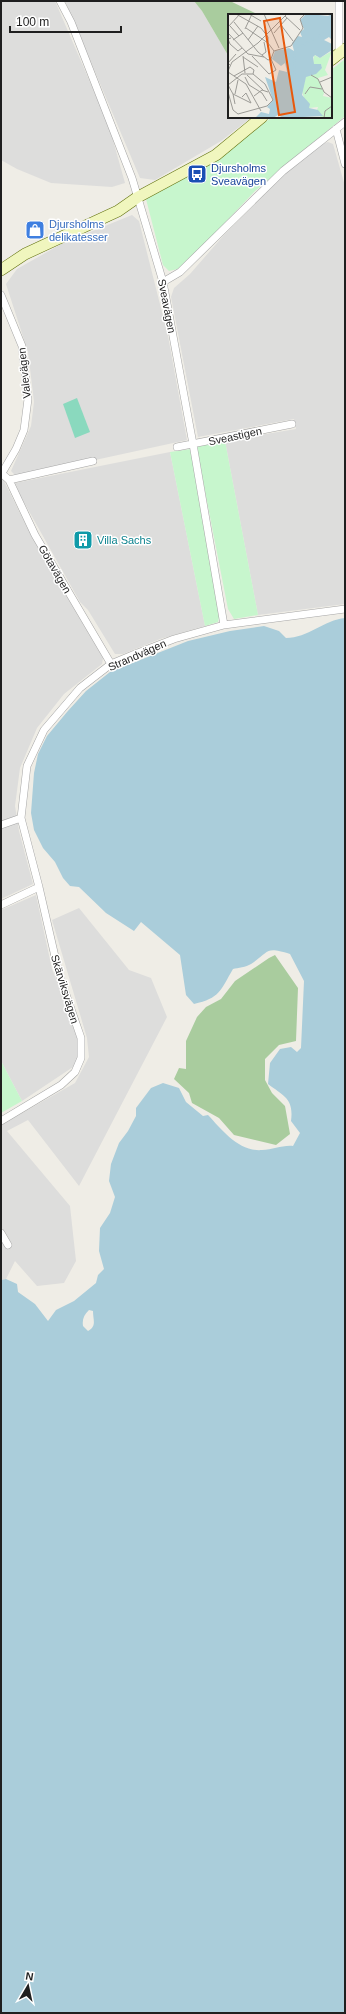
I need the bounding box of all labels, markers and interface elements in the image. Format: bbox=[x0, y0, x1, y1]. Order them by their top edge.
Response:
scale bar bbox=[10, 8, 121, 34]
inset map bbox=[228, 14, 332, 118]
text: 100 m bbox=[16, 15, 49, 29]
place label: Djursholms Sveavägen bbox=[211, 162, 267, 187]
bus stop icon: Djursholms Sveavägen bbox=[186, 163, 208, 185]
place label: Djursholms delikatesser bbox=[49, 218, 108, 243]
shop icon: Djursholms delikatesser bbox=[24, 219, 46, 241]
street label: Sveavägen bbox=[156, 278, 178, 334]
street label: Valevägen bbox=[15, 347, 33, 399]
street label: Sveastigen bbox=[207, 424, 263, 448]
building icon: Villa Sachs bbox=[72, 529, 94, 551]
place label: Villa Sachs bbox=[97, 534, 152, 546]
street label: Götavägen bbox=[36, 543, 74, 595]
street label: Strandvägen bbox=[106, 637, 168, 673]
street label: Skärviksvägen bbox=[49, 953, 81, 1025]
north arrow bbox=[8, 1966, 48, 2006]
text: N bbox=[25, 1970, 34, 1983]

